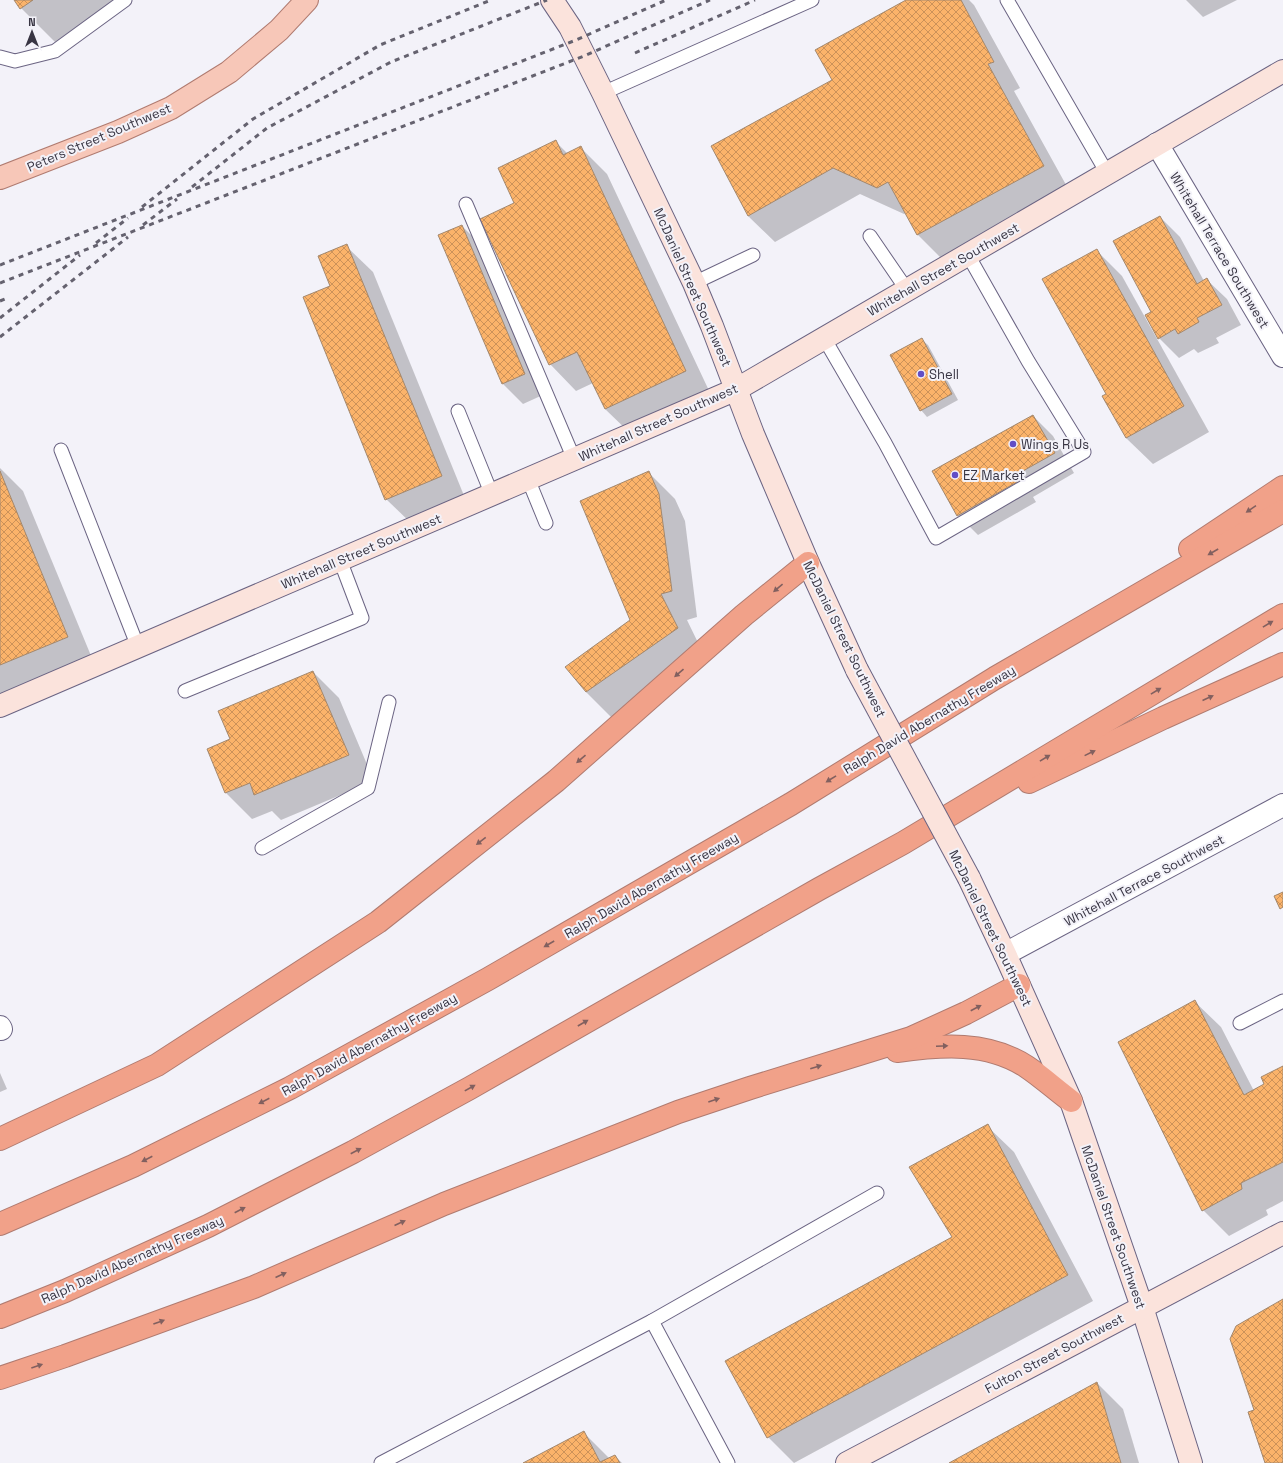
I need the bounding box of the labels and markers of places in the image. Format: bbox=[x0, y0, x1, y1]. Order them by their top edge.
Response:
place label: Shell bbox=[929, 366, 959, 383]
marker: Shell bbox=[916, 369, 926, 379]
place label: Wings R Us bbox=[1021, 436, 1089, 453]
marker: Wings R Us bbox=[1008, 439, 1018, 449]
place label: EZ Market bbox=[963, 467, 1025, 484]
marker: EZ Market bbox=[950, 470, 960, 480]

